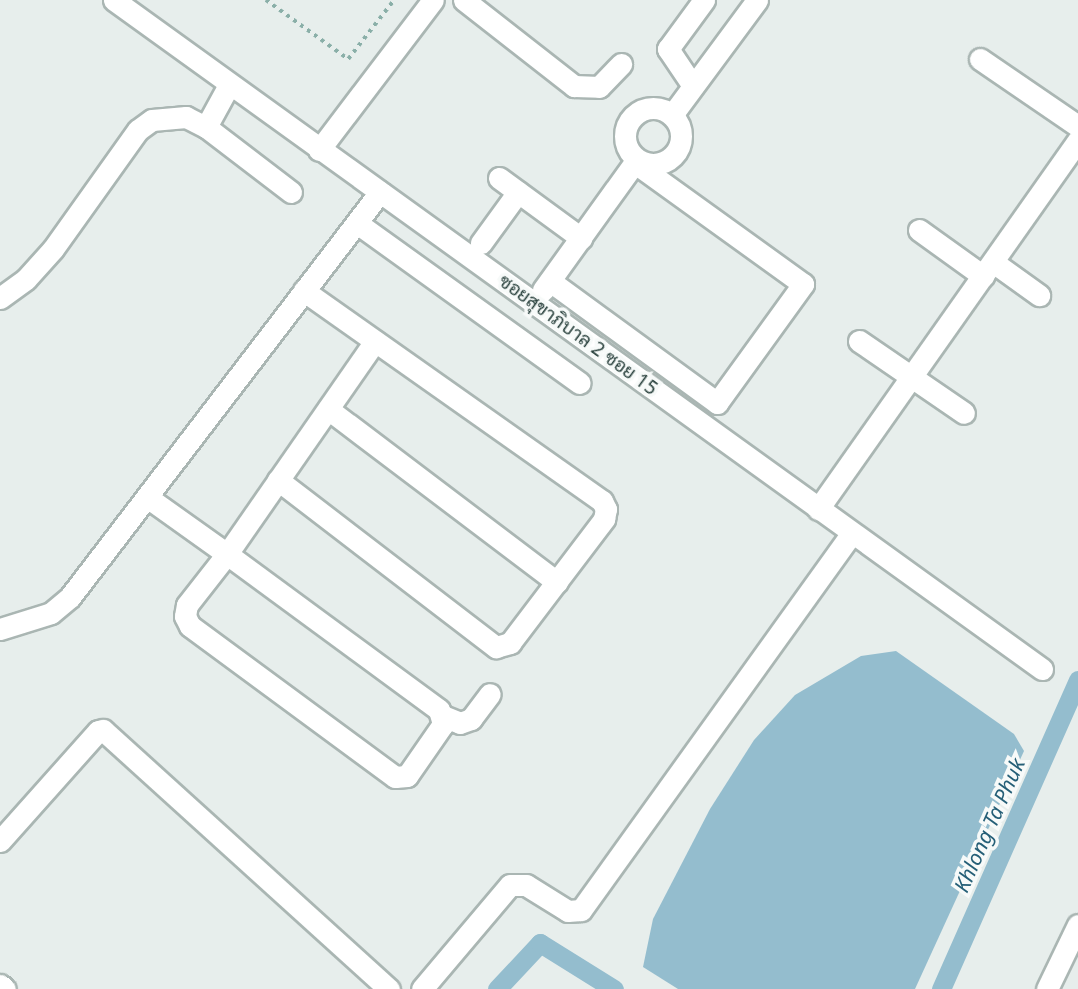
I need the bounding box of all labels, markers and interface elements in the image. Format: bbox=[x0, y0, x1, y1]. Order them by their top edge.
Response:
street label: ซอยสุขาภิบาล 2 ซอย 15 bbox=[494, 270, 662, 400]
water label: Khlong Ta Phuk bbox=[948, 754, 1030, 896]

